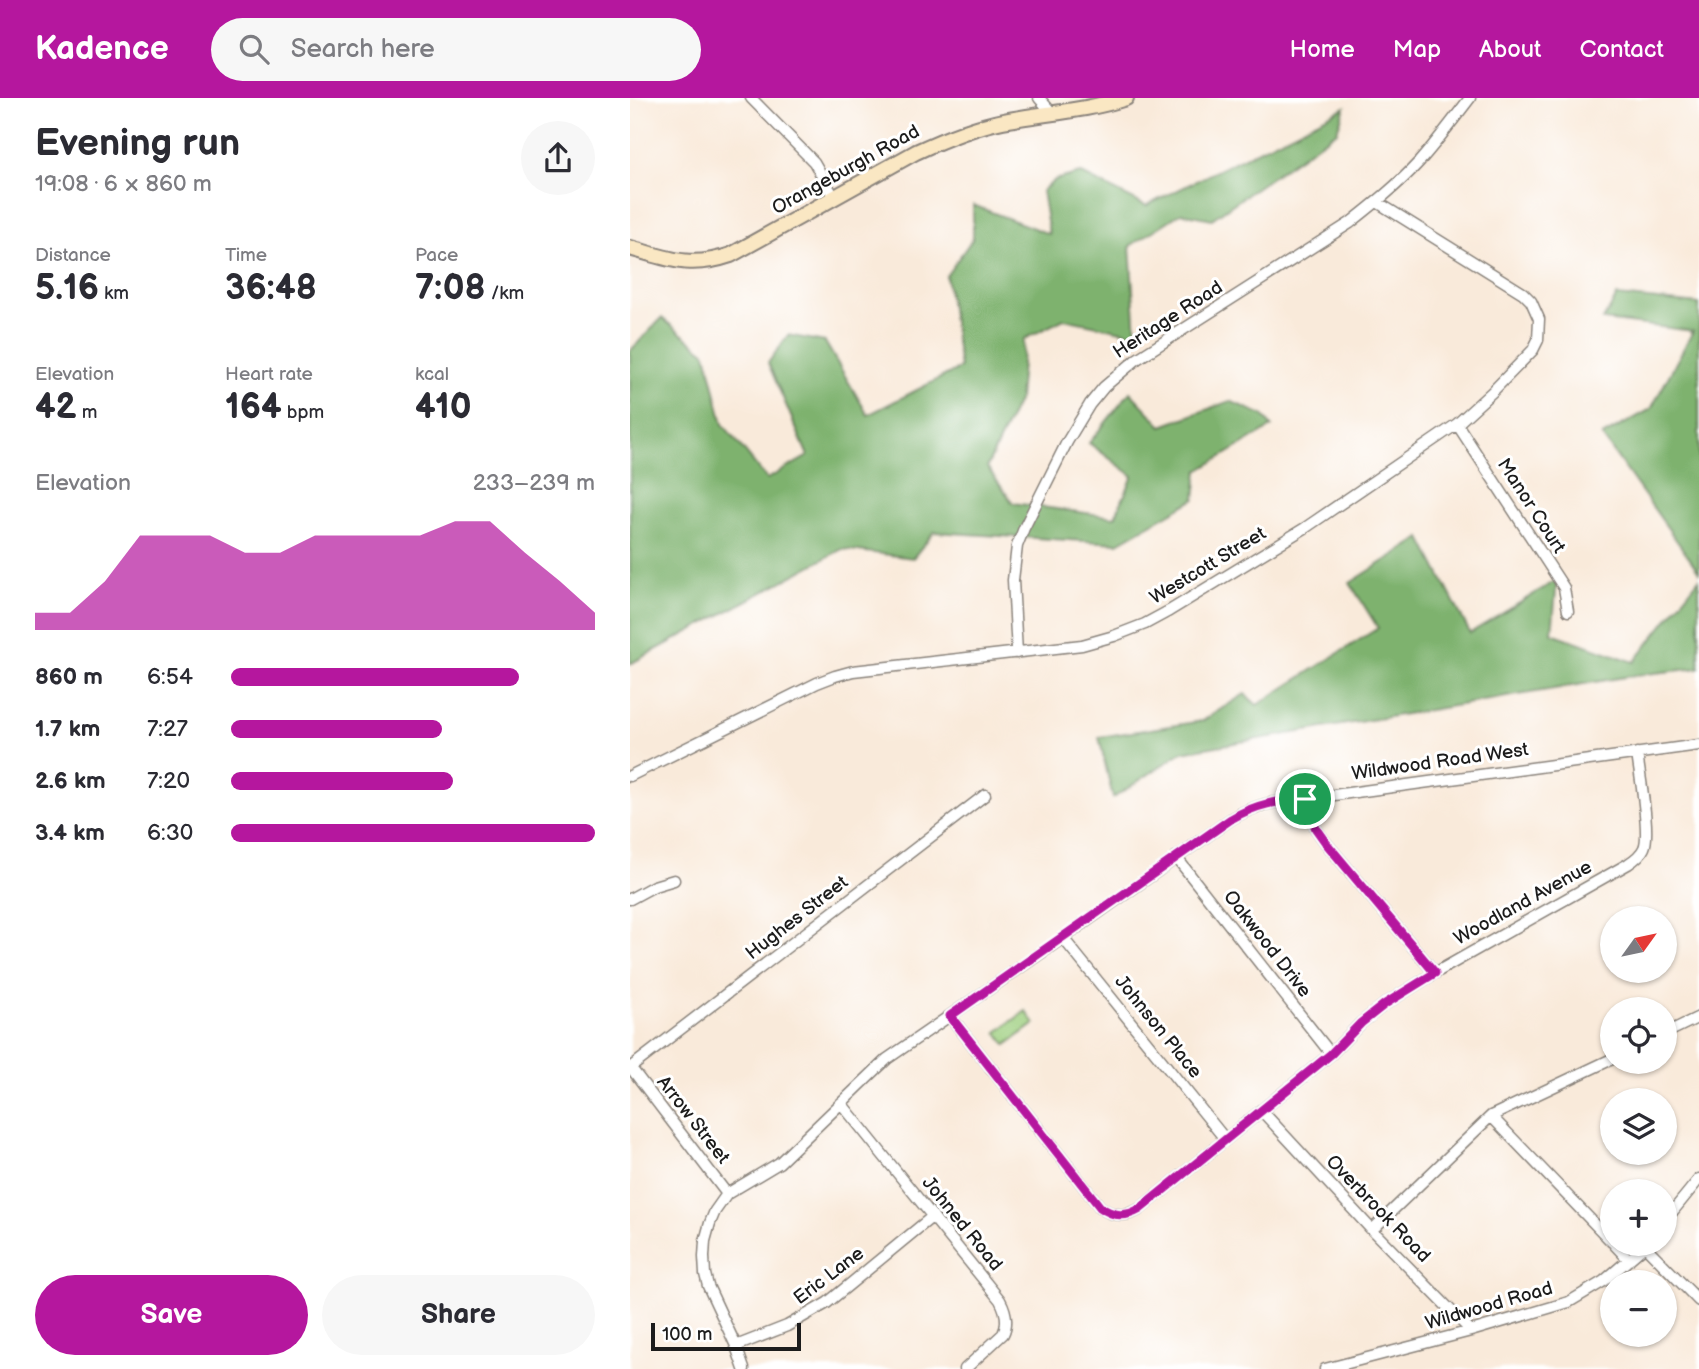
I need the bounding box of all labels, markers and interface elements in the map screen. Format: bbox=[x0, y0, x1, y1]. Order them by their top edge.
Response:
search box bbox=[211, 18, 701, 81]
text: Kadence bbox=[35, 29, 169, 69]
icon: search bbox=[235, 30, 273, 68]
text: Search here bbox=[291, 34, 435, 65]
text: Home bbox=[1290, 35, 1355, 64]
text: Map bbox=[1393, 35, 1441, 64]
text: About bbox=[1479, 35, 1541, 64]
text: Contact bbox=[1579, 35, 1664, 64]
street label: Orangeburgh Road bbox=[768, 120, 924, 220]
text: Evening run bbox=[35, 121, 240, 166]
button: share bbox=[521, 121, 595, 195]
text: 19:08 · 6 × 860 m bbox=[35, 170, 212, 198]
text: Distance bbox=[35, 244, 111, 267]
text: Time bbox=[225, 244, 267, 267]
text: Pace bbox=[415, 244, 458, 267]
text: 5.16 bbox=[35, 267, 99, 310]
text: 36:48 bbox=[225, 267, 317, 310]
text: 7:08 bbox=[415, 267, 486, 310]
street label: Heritage Road bbox=[1109, 276, 1227, 364]
text: km bbox=[99, 282, 129, 305]
text: /km bbox=[486, 282, 524, 305]
text: Elevation bbox=[35, 363, 114, 386]
text: Heart rate bbox=[225, 363, 313, 386]
text: kcal bbox=[415, 363, 449, 386]
text: 42 bbox=[35, 386, 77, 429]
text: 164 bbox=[225, 386, 282, 429]
text: 410 bbox=[415, 386, 471, 429]
text: m bbox=[77, 401, 97, 424]
text: bpm bbox=[282, 401, 324, 424]
street label: Manor Court bbox=[1492, 454, 1570, 558]
text: Elevation bbox=[35, 469, 131, 497]
text: 233–239 m bbox=[473, 469, 595, 497]
street label: Westcott Street bbox=[1146, 522, 1270, 610]
text: 860 m bbox=[35, 663, 103, 691]
text: 6:54 bbox=[147, 663, 193, 691]
text: 1.7 km bbox=[35, 715, 100, 743]
text: 7:27 bbox=[147, 715, 188, 743]
street label: Wildwood Road West bbox=[1350, 738, 1530, 786]
text: 2.6 km bbox=[35, 767, 106, 795]
text: 7:20 bbox=[147, 767, 190, 795]
pin bbox=[1275, 769, 1335, 829]
icon: arrive bbox=[1286, 780, 1324, 818]
text: 3.4 km bbox=[35, 819, 105, 847]
text: 6:30 bbox=[147, 819, 193, 847]
street label: Woodland Avenue bbox=[1450, 856, 1596, 950]
street label: Hughes Street bbox=[741, 871, 853, 965]
street label: Oakwood Drive bbox=[1218, 886, 1316, 1002]
north arrow bbox=[1600, 906, 1676, 984]
map controls bbox=[1600, 906, 1677, 1347]
street label: Johnson Place bbox=[1109, 971, 1207, 1083]
button: locate bbox=[1600, 997, 1677, 1074]
street label: Arrow Street bbox=[652, 1071, 735, 1169]
button: layers bbox=[1600, 1088, 1677, 1165]
street label: Overbrook Road bbox=[1321, 1150, 1435, 1268]
street label: Johned Road bbox=[917, 1172, 1007, 1276]
button: + bbox=[1600, 1179, 1677, 1256]
street label: Eric Lane bbox=[789, 1242, 869, 1310]
button: − bbox=[1600, 1270, 1677, 1347]
button: Save bbox=[35, 1275, 308, 1355]
button: Share bbox=[322, 1275, 595, 1355]
street label: Wildwood Road bbox=[1423, 1277, 1555, 1335]
scale bar bbox=[651, 1320, 802, 1352]
text: 100 m bbox=[662, 1323, 713, 1346]

